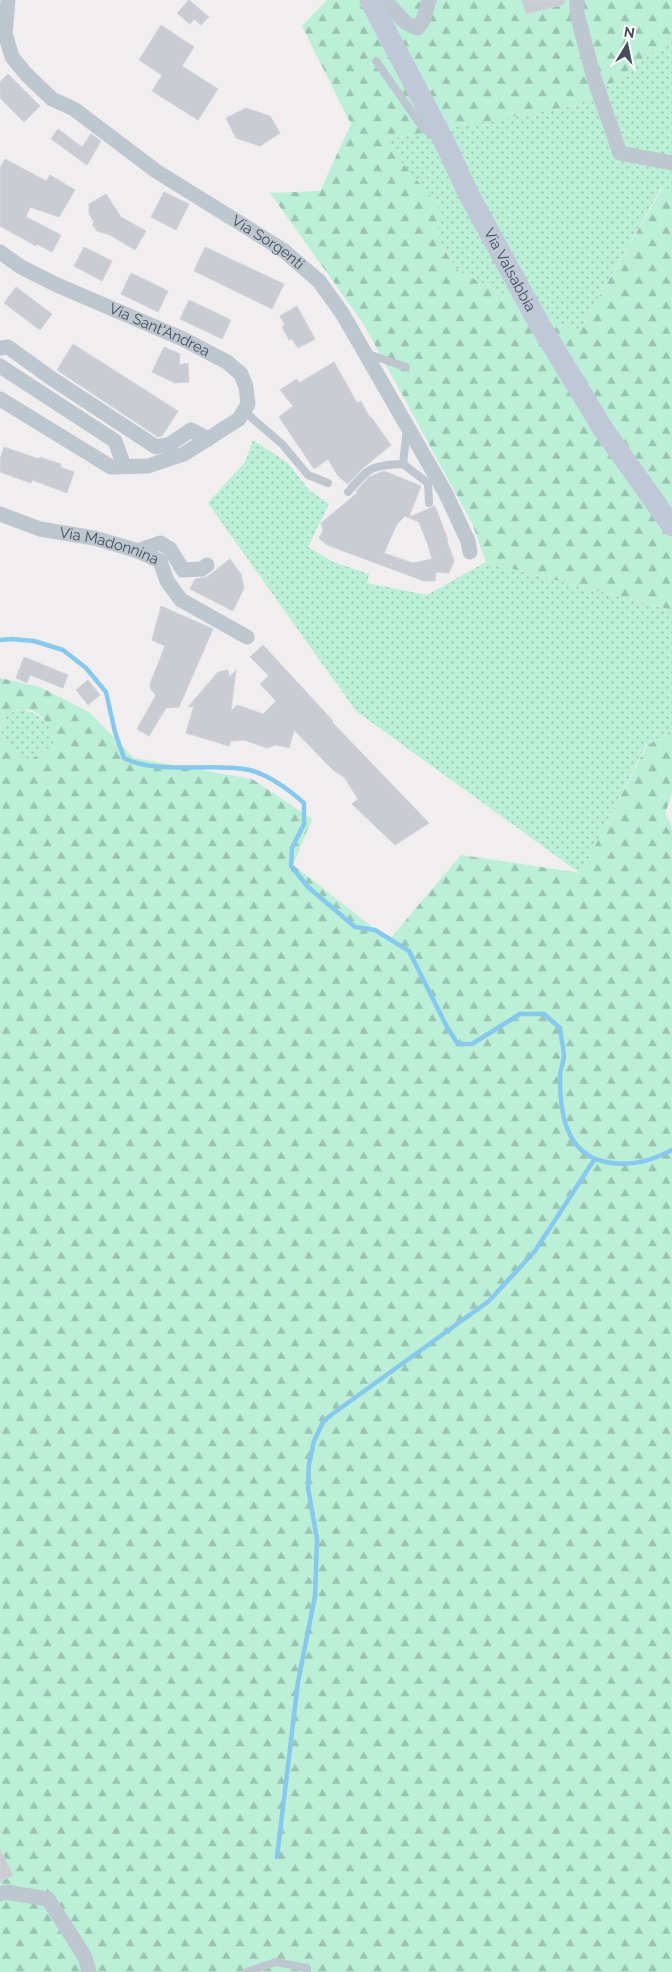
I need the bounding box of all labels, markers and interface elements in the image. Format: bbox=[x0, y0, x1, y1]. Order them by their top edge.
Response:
north arrow bbox=[602, 20, 652, 70]
text: N bbox=[623, 23, 636, 41]
street label: Via Sorgenti bbox=[228, 211, 308, 273]
street label: Via Valsabbia bbox=[480, 225, 540, 315]
street label: Via Sant'Andrea bbox=[106, 299, 213, 361]
street label: Via Madonnina bbox=[58, 523, 162, 568]

